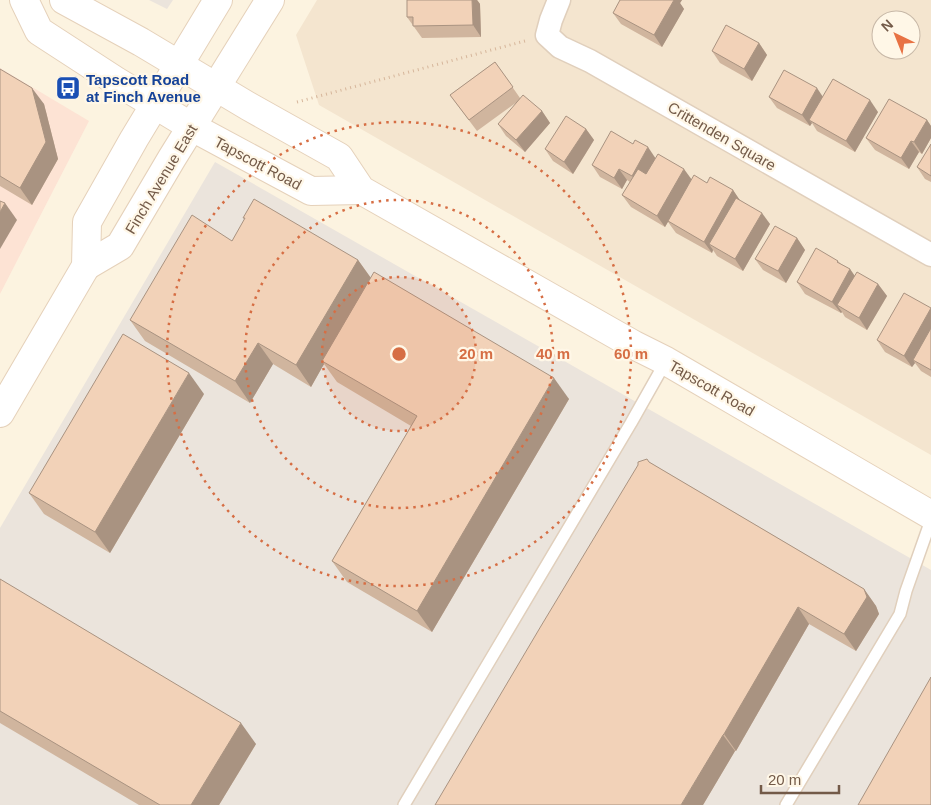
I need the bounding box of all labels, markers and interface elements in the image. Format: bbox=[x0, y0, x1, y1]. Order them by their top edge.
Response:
north arrow bbox=[871, 10, 921, 60]
text: N bbox=[878, 16, 896, 35]
place label: Tapscott Road at Finch Avenue bbox=[86, 71, 201, 105]
bus stop icon: Tapscott Road at Finch Avenue bbox=[55, 75, 81, 101]
street label: Crittenden Square bbox=[665, 98, 779, 174]
street label: Finch Avenue East bbox=[122, 120, 201, 237]
street label: Tapscott Road bbox=[212, 133, 304, 193]
centre of rings bbox=[390, 345, 408, 363]
text: 20 m bbox=[459, 345, 493, 362]
text: 40 m bbox=[536, 345, 570, 362]
text: 60 m bbox=[614, 345, 648, 362]
street label: Tapscott Road bbox=[666, 357, 758, 419]
scale bar bbox=[761, 762, 838, 794]
text: 20 m bbox=[768, 771, 801, 788]

